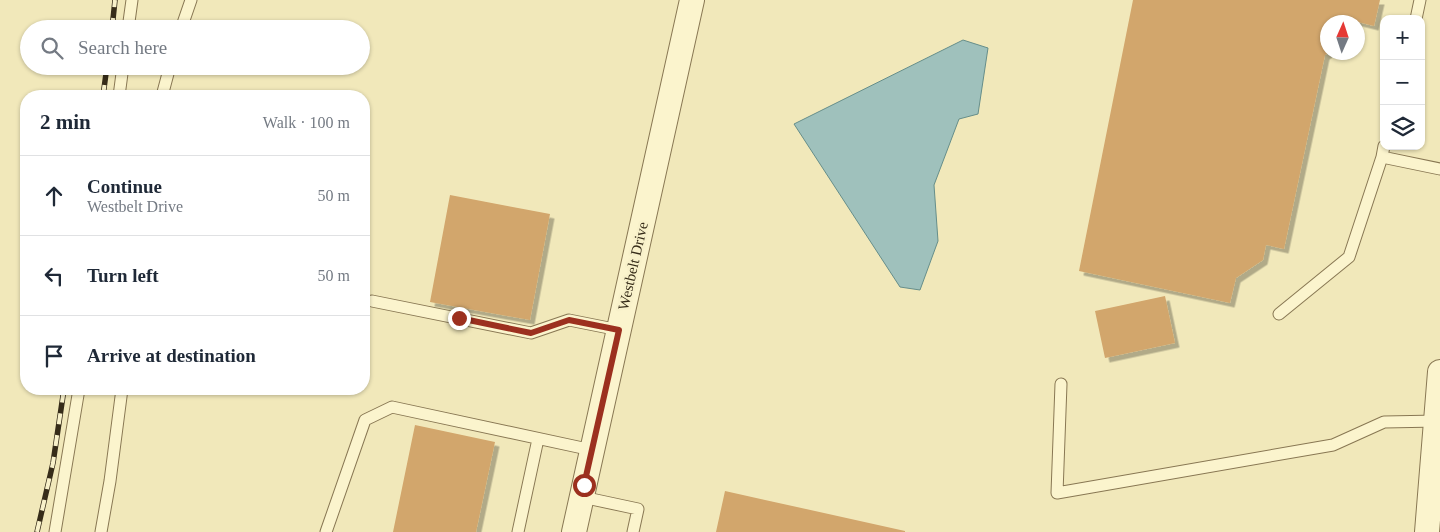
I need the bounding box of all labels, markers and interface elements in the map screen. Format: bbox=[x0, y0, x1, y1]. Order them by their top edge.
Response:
north arrow bbox=[1320, 15, 1365, 60]
map controls bbox=[1380, 15, 1425, 150]
button: + bbox=[1380, 15, 1425, 60]
search box bbox=[20, 20, 370, 75]
icon: search bbox=[38, 34, 66, 62]
text: Search here bbox=[78, 37, 167, 58]
button: − bbox=[1380, 60, 1425, 105]
button: layers bbox=[1380, 105, 1425, 150]
text: 2 min bbox=[40, 110, 91, 134]
text: Walk · 100 m bbox=[263, 114, 350, 131]
text: Continue bbox=[87, 176, 162, 197]
icon: ahead bbox=[40, 182, 68, 210]
text: 50 m bbox=[318, 187, 350, 204]
text: Westbelt Drive bbox=[87, 198, 183, 215]
street label: Westbelt Drive bbox=[615, 220, 651, 312]
icon: left bbox=[40, 262, 68, 290]
text: Turn left bbox=[87, 265, 159, 286]
text: 50 m bbox=[318, 267, 350, 284]
route end bbox=[448, 307, 471, 330]
icon: arrive bbox=[40, 342, 68, 370]
text: Arrive at destination bbox=[87, 345, 256, 366]
route start bbox=[573, 474, 596, 497]

